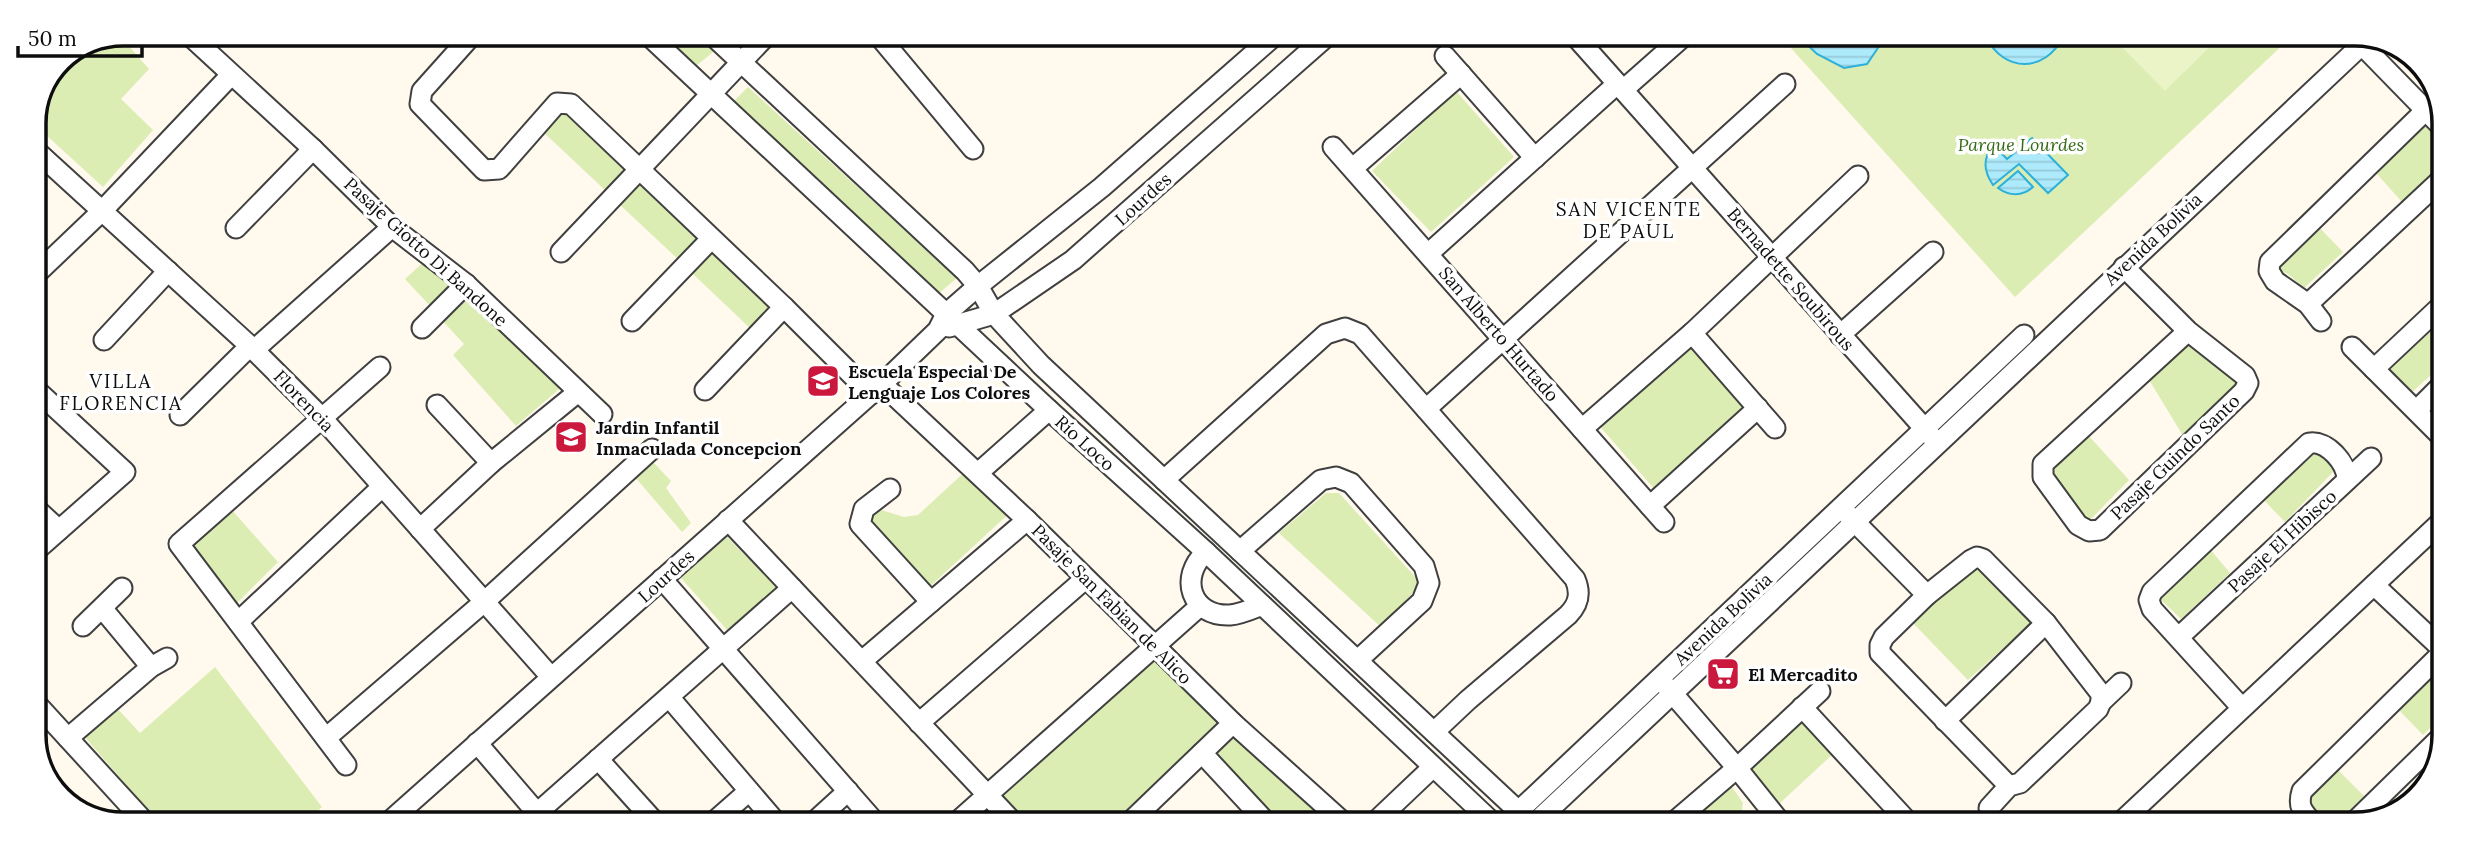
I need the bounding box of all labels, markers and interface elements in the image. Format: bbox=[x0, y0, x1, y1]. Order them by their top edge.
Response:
scale bar bbox=[18, 14, 142, 58]
text: 50 m bbox=[28, 25, 77, 52]
park label: Parque Lourdes bbox=[1958, 133, 2084, 156]
street label: Lourdes bbox=[1110, 168, 1176, 230]
street label: Pasaje Giotto Di Bandone bbox=[339, 172, 513, 332]
street label: Avenida Bolivia bbox=[2099, 188, 2207, 291]
district label: SAN VICENTE DE PAUL bbox=[1556, 197, 1702, 243]
street label: Bernadette Soubirous bbox=[1723, 203, 1859, 355]
street label: San Alberto Hurtado bbox=[1434, 262, 1564, 406]
place label: Escuela Especial De Lenguaje Los Colores bbox=[848, 360, 1030, 404]
school or university icon: Escuela Especial De Lenguaje Los Colores bbox=[804, 362, 842, 400]
street label: Florencia bbox=[269, 365, 339, 437]
district label: VILLA FLORENCIA bbox=[59, 369, 183, 415]
street label: Pasaje Guindo Santo bbox=[2105, 389, 2245, 525]
street label: Río Loco bbox=[1050, 410, 1120, 476]
place label: Jardin Infantil Inmaculada Concepcion bbox=[596, 416, 802, 460]
school or university icon: Jardin Infantil Inmaculada Concepcion bbox=[552, 418, 590, 456]
street label: Pasaje El Hibisco bbox=[2223, 485, 2341, 597]
street label: Pasaje San Fabian de Alico bbox=[1027, 519, 1197, 689]
street label: Lourdes bbox=[633, 545, 699, 607]
street label: Avenida Bolivia bbox=[1669, 568, 1777, 671]
supermarket icon: El Mercadito bbox=[1704, 655, 1742, 693]
place label: El Mercadito bbox=[1748, 663, 1858, 686]

